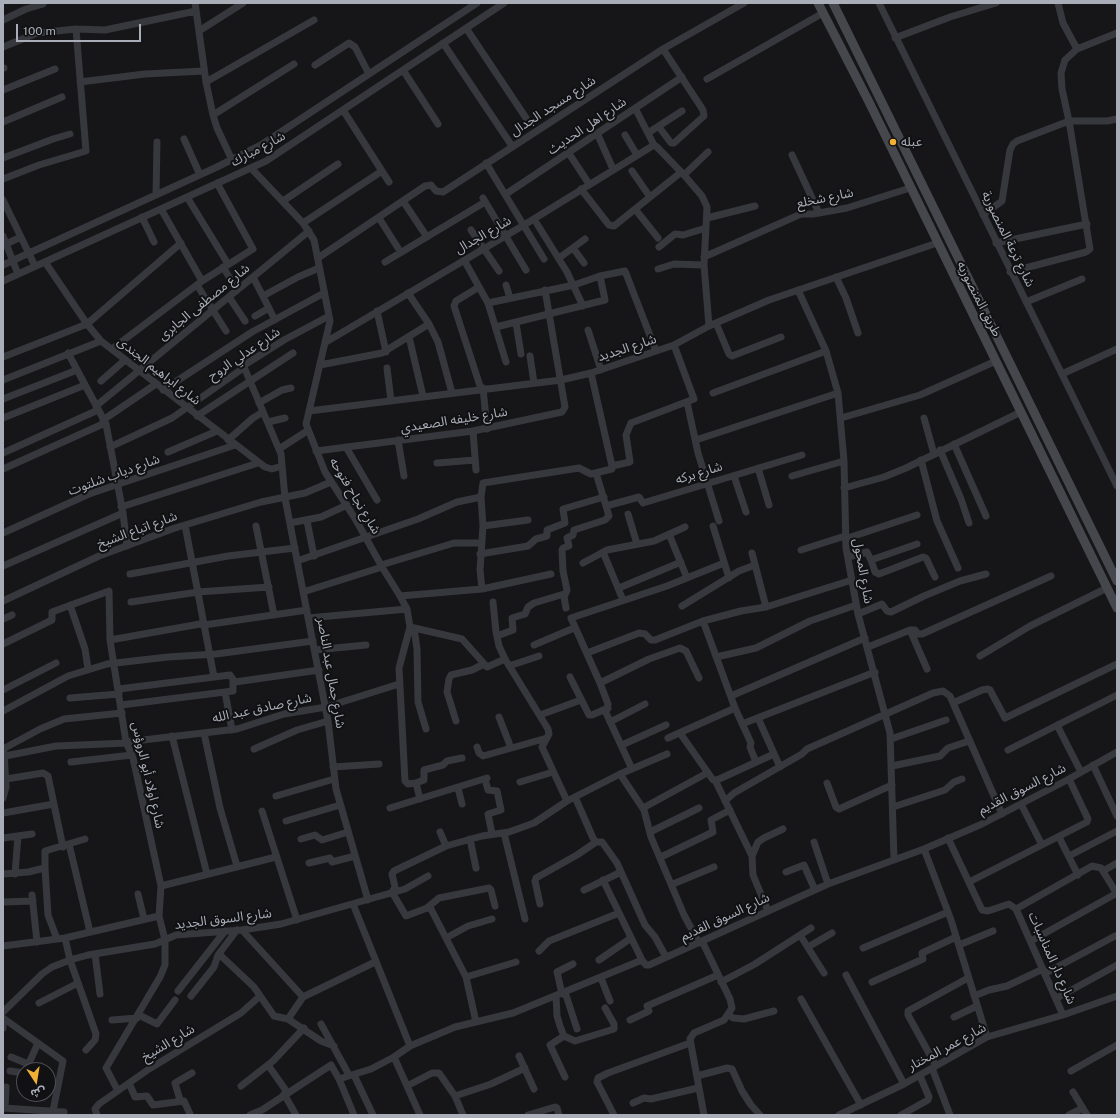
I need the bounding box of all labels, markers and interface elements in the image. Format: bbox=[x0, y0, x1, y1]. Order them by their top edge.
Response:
scale bar bbox=[18, 16, 143, 42]
text: 100 m bbox=[23, 24, 56, 38]
street label: شارع مسجد الجدال bbox=[507, 73, 599, 139]
street label: شارع اهل الحديث bbox=[545, 94, 629, 158]
street label: شارع مبارك bbox=[228, 128, 288, 170]
place label: عبله bbox=[901, 134, 922, 150]
marker: عبله bbox=[888, 137, 898, 147]
street label: شارع شخلع bbox=[795, 185, 855, 211]
street label: شارع ترعة المنصورية bbox=[978, 189, 1038, 289]
street label: شارع الجدال bbox=[452, 213, 514, 257]
street label: طريق المنصوريه bbox=[953, 259, 1005, 339]
street label: شارع مصطفى الجابرى bbox=[155, 260, 253, 344]
street label: شارع عدلي الروح bbox=[205, 324, 283, 384]
street label: شارع الجديد bbox=[596, 331, 658, 365]
street label: شارع ابراهيم الجندى bbox=[114, 334, 204, 408]
street label: شارع خليفه الصعيدي bbox=[399, 404, 509, 436]
street label: شارع دياب شلتوت bbox=[66, 451, 162, 499]
street label: شارع نجاح فتوحه bbox=[326, 455, 384, 537]
street label: شارع بركه bbox=[674, 458, 724, 488]
street label: شارع اتباع الشيخ bbox=[95, 508, 179, 552]
street label: شارع المحول bbox=[850, 537, 876, 605]
street label: شارع جمال عبد الناصر bbox=[314, 616, 348, 730]
street label: شارع صادق عبد الله bbox=[211, 690, 313, 726]
street label: شارع اولاد أبو الروؤس bbox=[128, 720, 168, 830]
street label: شارع السوق القديم bbox=[976, 760, 1068, 818]
street label: شارع السوق القديم bbox=[678, 890, 772, 944]
street label: شارع السوق الجديد bbox=[173, 905, 273, 933]
street label: شارع دار المناسبات bbox=[1025, 909, 1079, 1007]
street label: شارع عمر المختار bbox=[905, 1020, 989, 1074]
street label: شارع الشيخ bbox=[139, 1021, 197, 1065]
north arrow bbox=[16, 1062, 56, 1102]
text: ش bbox=[30, 1085, 47, 1100]

